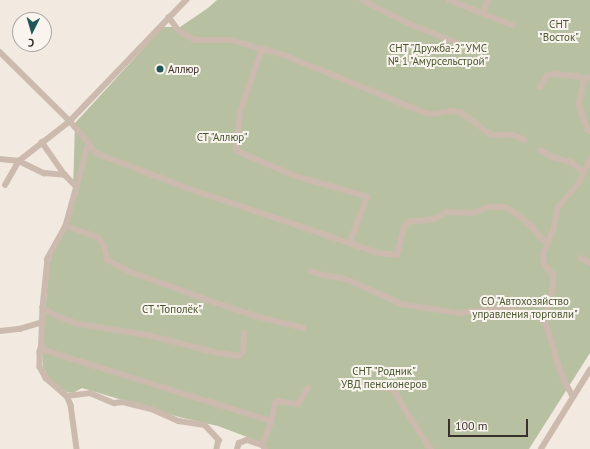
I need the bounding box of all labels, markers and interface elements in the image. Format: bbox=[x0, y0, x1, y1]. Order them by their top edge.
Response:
north arrow bbox=[12, 12, 52, 52]
park label: СНТ "Восток" bbox=[539, 18, 579, 44]
text: С bbox=[27, 36, 35, 50]
park label: СНТ "Дружба-2" УМС № 1 "Амурсельстрой" bbox=[387, 42, 489, 68]
place label: Аллюр bbox=[168, 62, 199, 76]
marker: Аллюр bbox=[155, 64, 165, 74]
park label: СТ "Аллюр" bbox=[196, 130, 248, 144]
park label: СО "Автохозяйство управления торговли" bbox=[472, 295, 578, 321]
park label: СТ "Тополёк" bbox=[141, 302, 203, 316]
park label: СНТ "Родник" УВД пенсионеров bbox=[341, 365, 427, 391]
scale bar bbox=[450, 411, 530, 437]
text: 100 m bbox=[455, 418, 488, 433]

